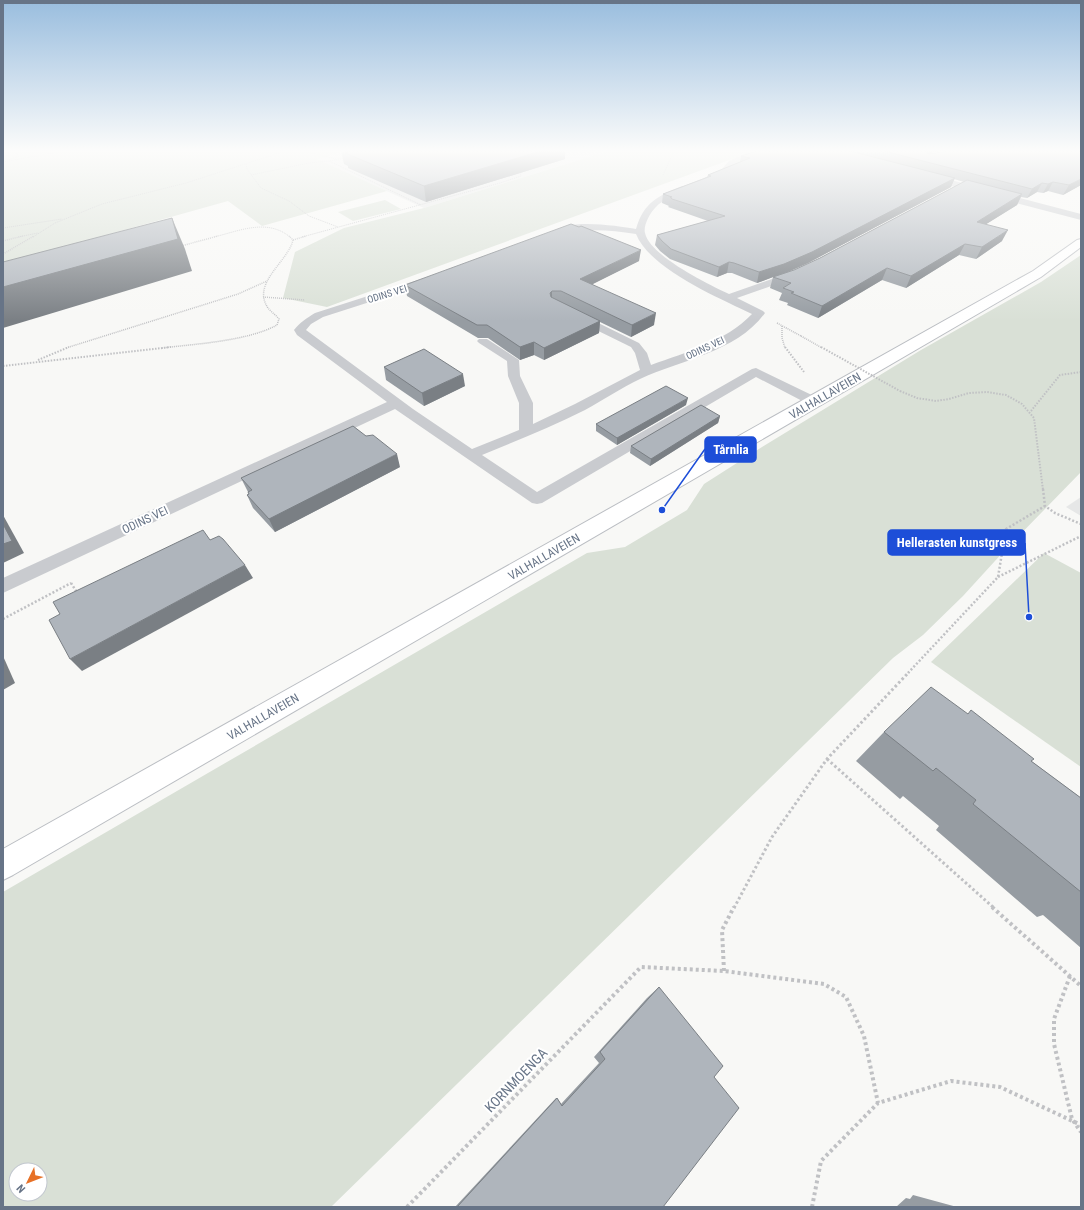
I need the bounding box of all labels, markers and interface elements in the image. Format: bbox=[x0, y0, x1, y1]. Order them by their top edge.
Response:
street label: ODINS VEI bbox=[366, 283, 408, 305]
street label: ODINS VEI bbox=[684, 334, 726, 362]
street label: VALHALLAVEIEN bbox=[787, 370, 863, 422]
callout: Tårnlia bbox=[705, 437, 756, 462]
text: Tårnlia bbox=[713, 442, 749, 457]
street label: ODINS VEI bbox=[120, 503, 170, 537]
callout: Hellerasten kunstgress bbox=[888, 530, 1025, 555]
street label: VALHALLAVEIEN bbox=[506, 531, 582, 583]
text: Hellerasten kunstgress bbox=[897, 535, 1017, 550]
street label: VALHALLAVEIEN bbox=[225, 691, 301, 743]
street label: KORNMOENGA bbox=[481, 1045, 551, 1115]
north arrow bbox=[8, 1162, 48, 1202]
text: N bbox=[14, 1181, 28, 1195]

